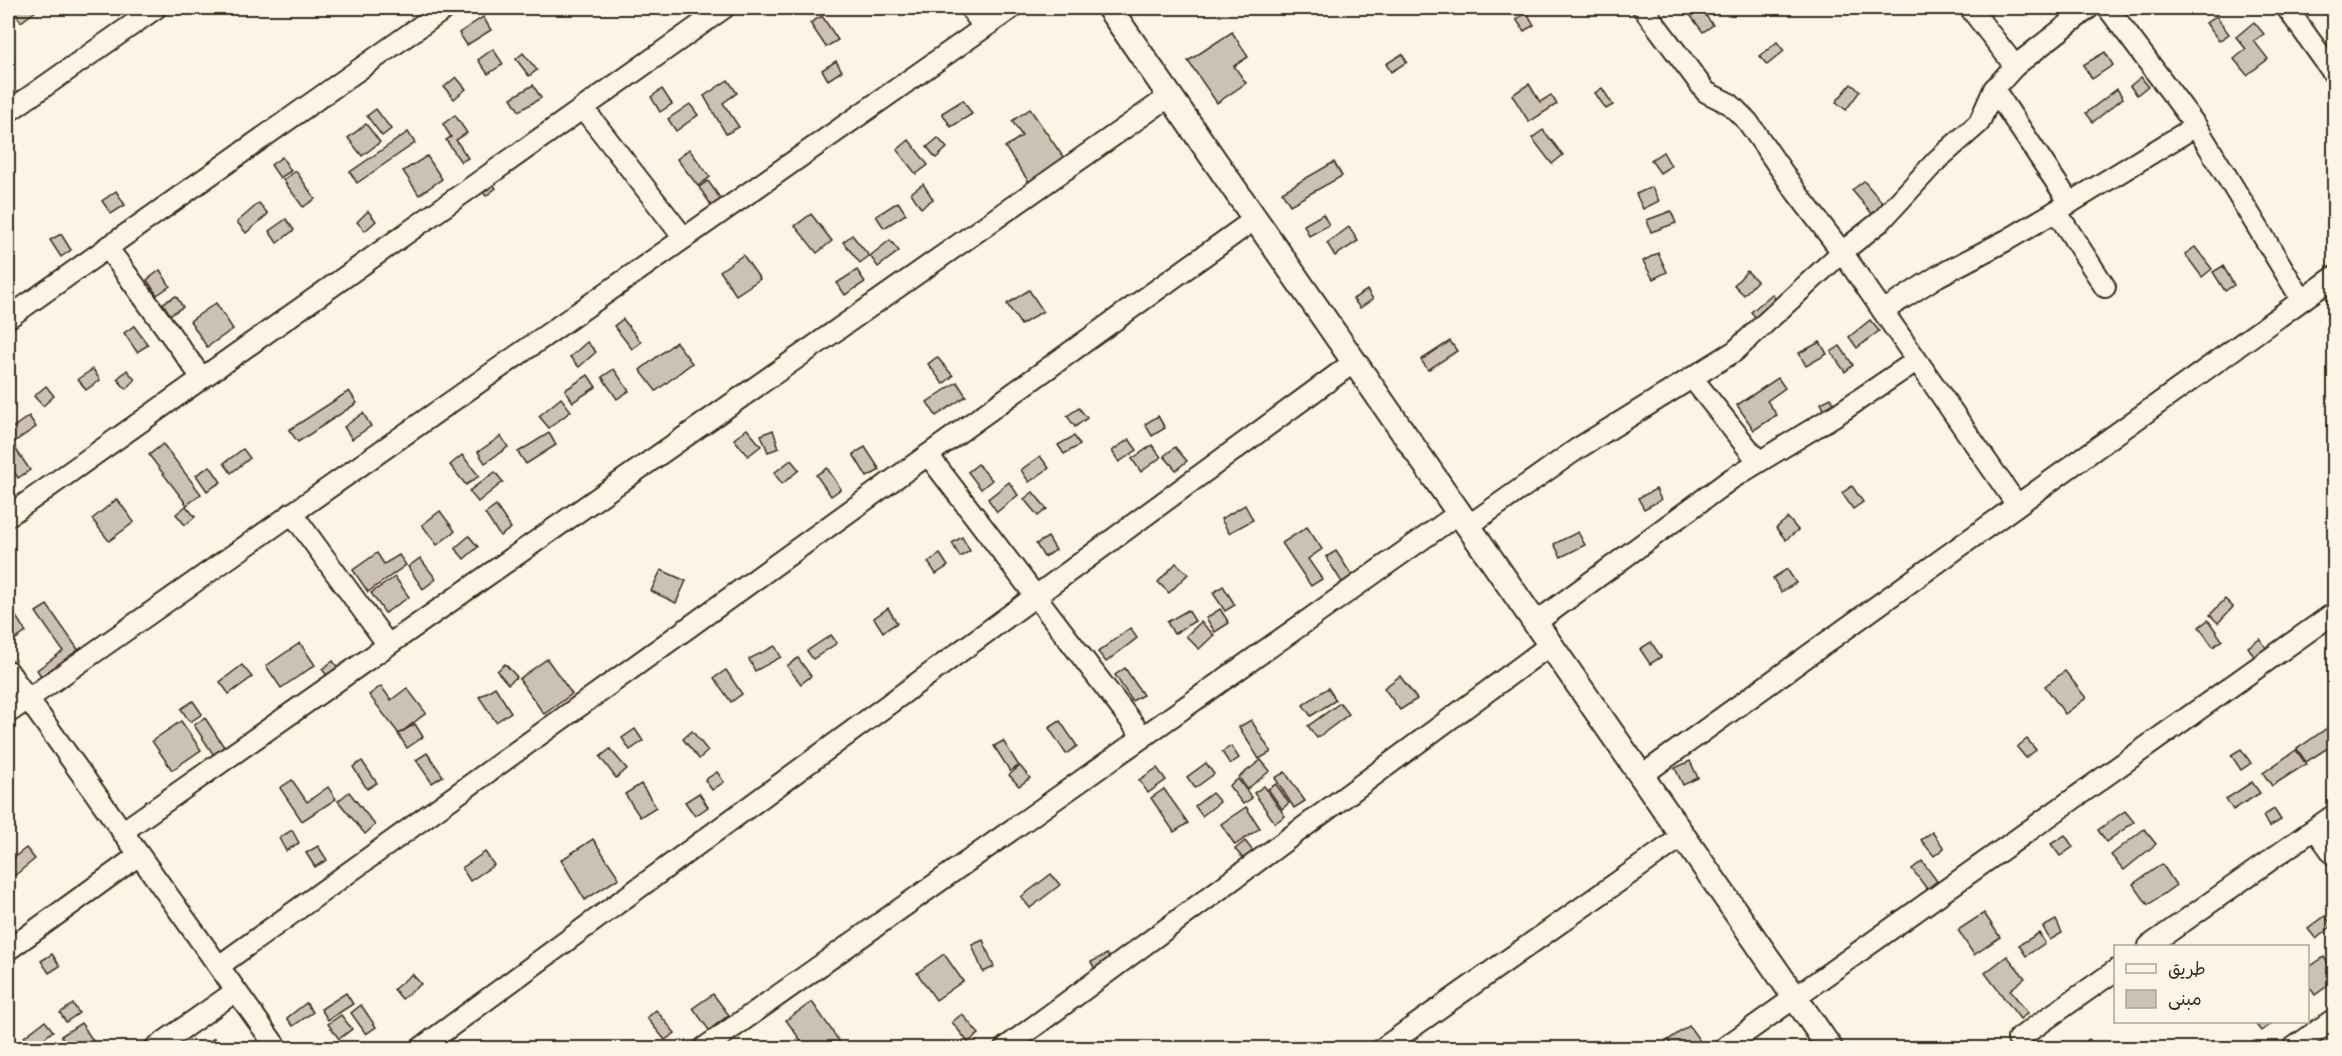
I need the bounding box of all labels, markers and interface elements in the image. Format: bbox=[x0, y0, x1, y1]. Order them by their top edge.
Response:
legend bbox=[2114, 945, 2309, 1023]
text: طريق bbox=[2168, 958, 2206, 982]
text: مبنى bbox=[2168, 988, 2202, 1012]

